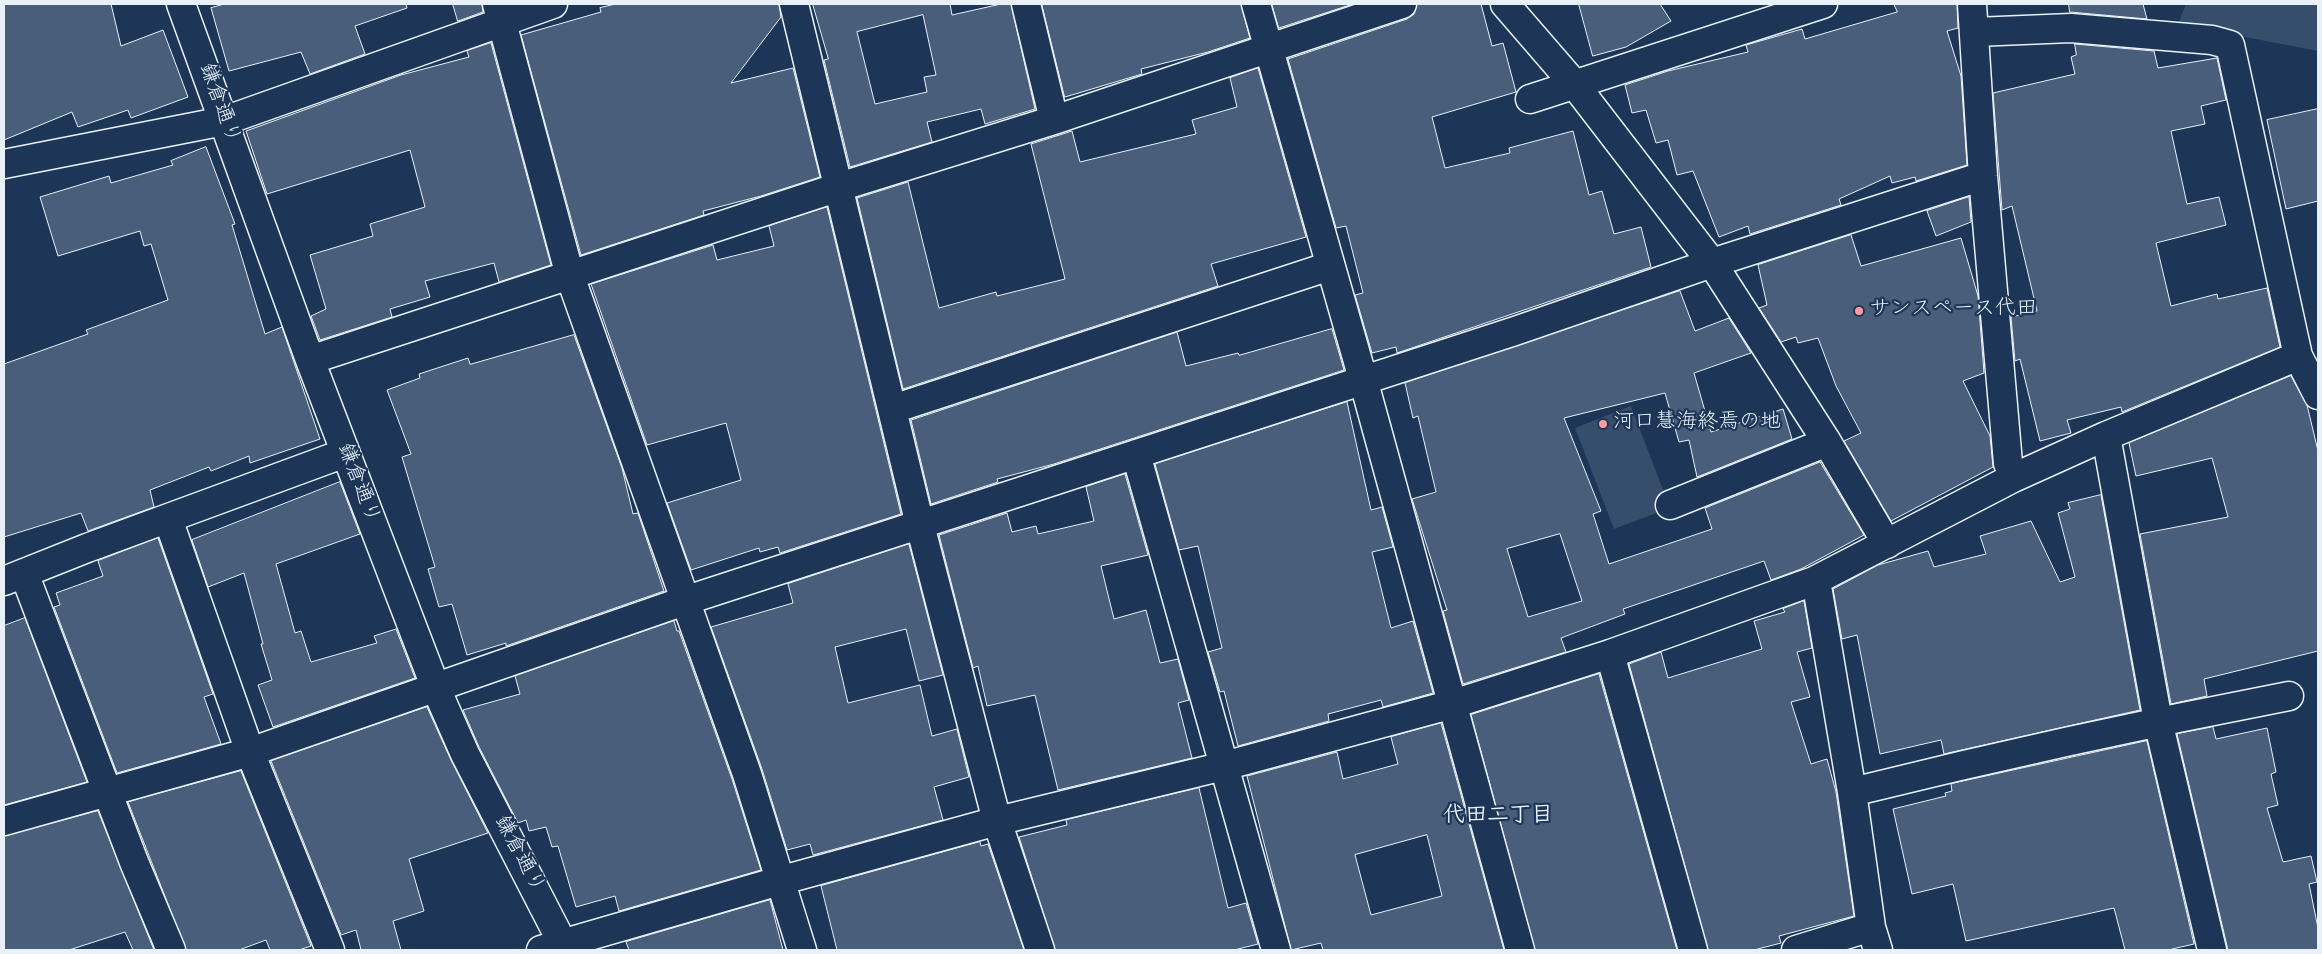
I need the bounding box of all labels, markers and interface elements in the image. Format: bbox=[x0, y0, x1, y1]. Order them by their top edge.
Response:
street label: 鎌倉通り bbox=[192, 60, 244, 148]
place label: サンスペース代田 bbox=[1869, 298, 2037, 324]
marker: サンスペース代田 bbox=[1853, 305, 1865, 317]
place label: 河口慧海終焉の地 bbox=[1613, 411, 1781, 437]
marker: 河口慧海終焉の地 bbox=[1597, 418, 1609, 430]
street label: 鎌倉通り bbox=[330, 440, 384, 528]
district label: 代田二丁目 bbox=[1443, 804, 1553, 830]
street label: 鎌倉通り bbox=[487, 812, 549, 898]

